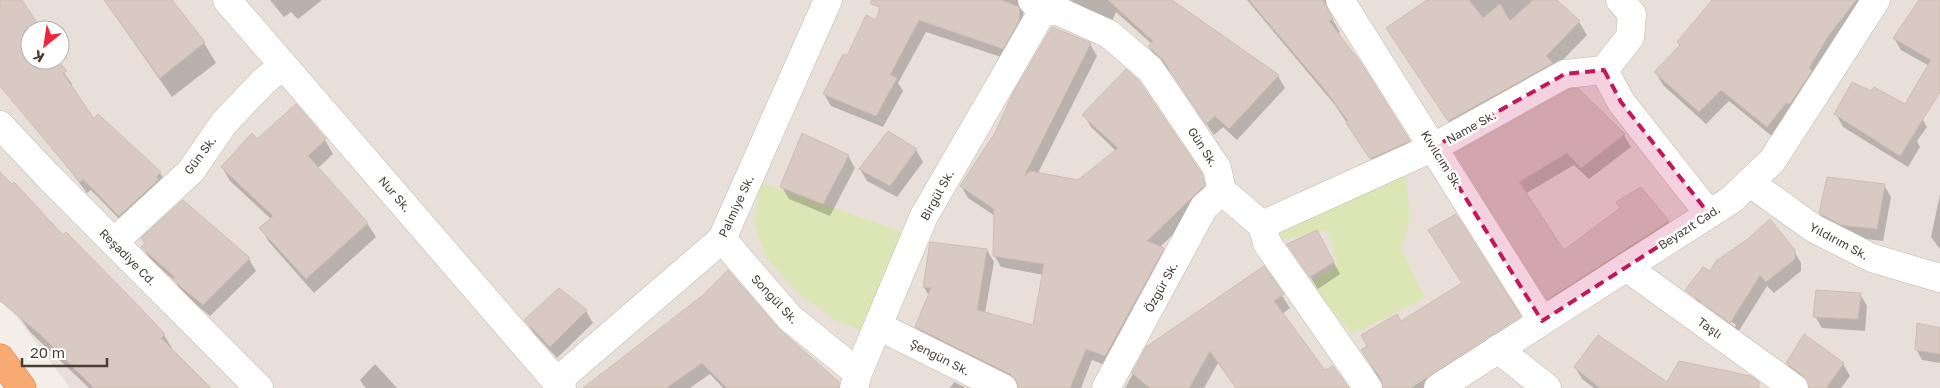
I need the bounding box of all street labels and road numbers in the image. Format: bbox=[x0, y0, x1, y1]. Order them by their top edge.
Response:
street label: Name Sk. bbox=[1443, 107, 1499, 147]
street label: Gün Sk. bbox=[1185, 124, 1221, 170]
street label: Kıvılcım Sk. bbox=[1418, 128, 1466, 192]
street label: Gün Sk. bbox=[181, 133, 219, 177]
street label: Birgül Sk. bbox=[917, 167, 957, 223]
street label: Nur Sk. bbox=[375, 173, 415, 215]
street label: Palmiye Sk. bbox=[715, 173, 757, 239]
street label: Beyazıt Cad. bbox=[1655, 201, 1723, 253]
street label: Yıldırım Sk. bbox=[1807, 219, 1871, 263]
street label: Reşadiye Cd. bbox=[96, 225, 160, 289]
street label: Özgür Sk. bbox=[1141, 259, 1181, 315]
street label: Songül Sk. bbox=[748, 271, 802, 327]
street label: Taşlı bbox=[1695, 314, 1725, 342]
street label: Şengün Sk. bbox=[908, 336, 972, 378]

